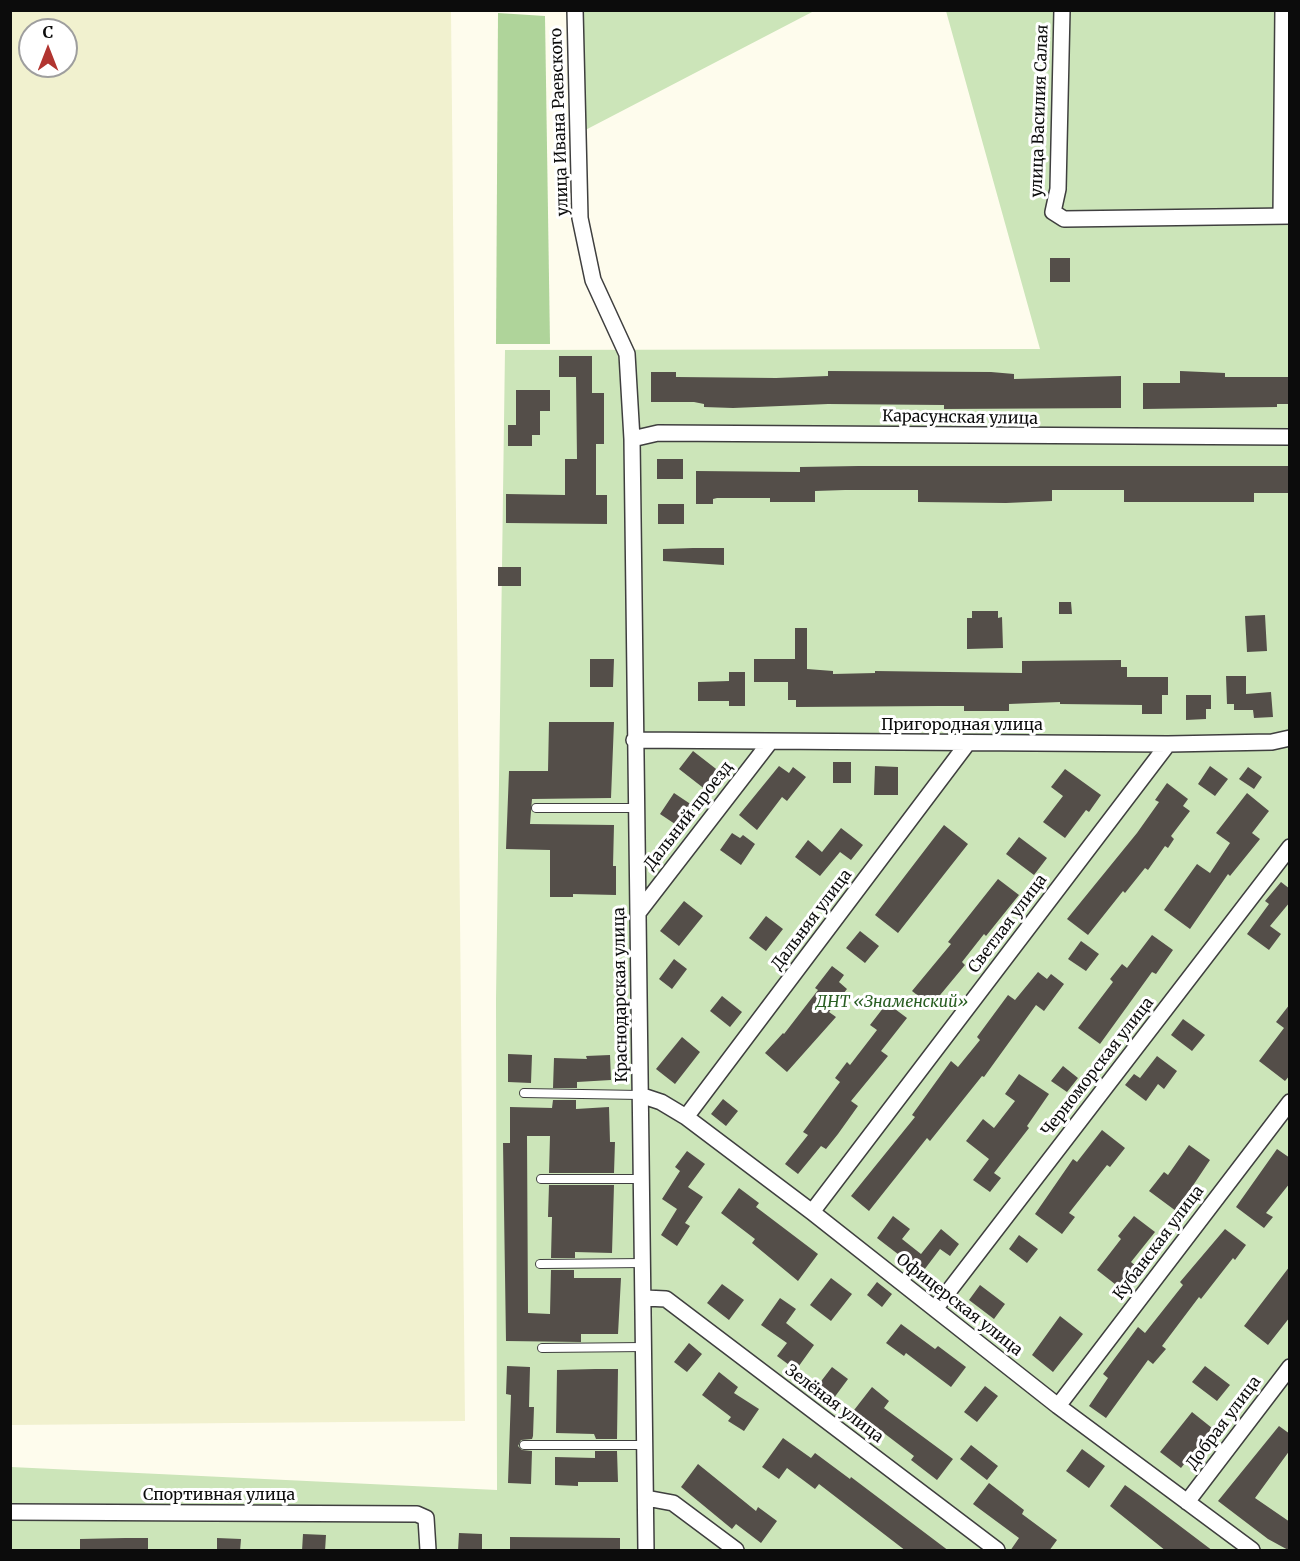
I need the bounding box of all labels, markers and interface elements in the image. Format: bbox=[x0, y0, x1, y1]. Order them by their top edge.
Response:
north arrow bbox=[18, 18, 78, 78]
text: С bbox=[43, 22, 53, 42]
street label: улица Василия Салая bbox=[1027, 24, 1053, 198]
street label: улица Ивана Раевского bbox=[547, 27, 573, 217]
street label: Карасунская улица bbox=[882, 407, 1038, 429]
street label: Пригородная улица bbox=[881, 715, 1043, 735]
street label: Дальний проезд bbox=[641, 758, 737, 874]
street label: Дальняя улица bbox=[768, 866, 856, 974]
street label: Светлая улица bbox=[965, 871, 1051, 977]
street label: Краснодарская улица bbox=[610, 907, 632, 1083]
park label: ДНТ «Знаменский» bbox=[816, 992, 968, 1012]
street label: Черноморская улица bbox=[1038, 994, 1158, 1140]
street label: Кубанская улица bbox=[1110, 1182, 1208, 1304]
street label: Офицерская улица bbox=[892, 1250, 1026, 1360]
street label: Зелёная улица bbox=[781, 1361, 887, 1447]
street label: Добрая улица bbox=[1183, 1373, 1265, 1473]
street label: Спортивная улица bbox=[143, 1485, 295, 1505]

